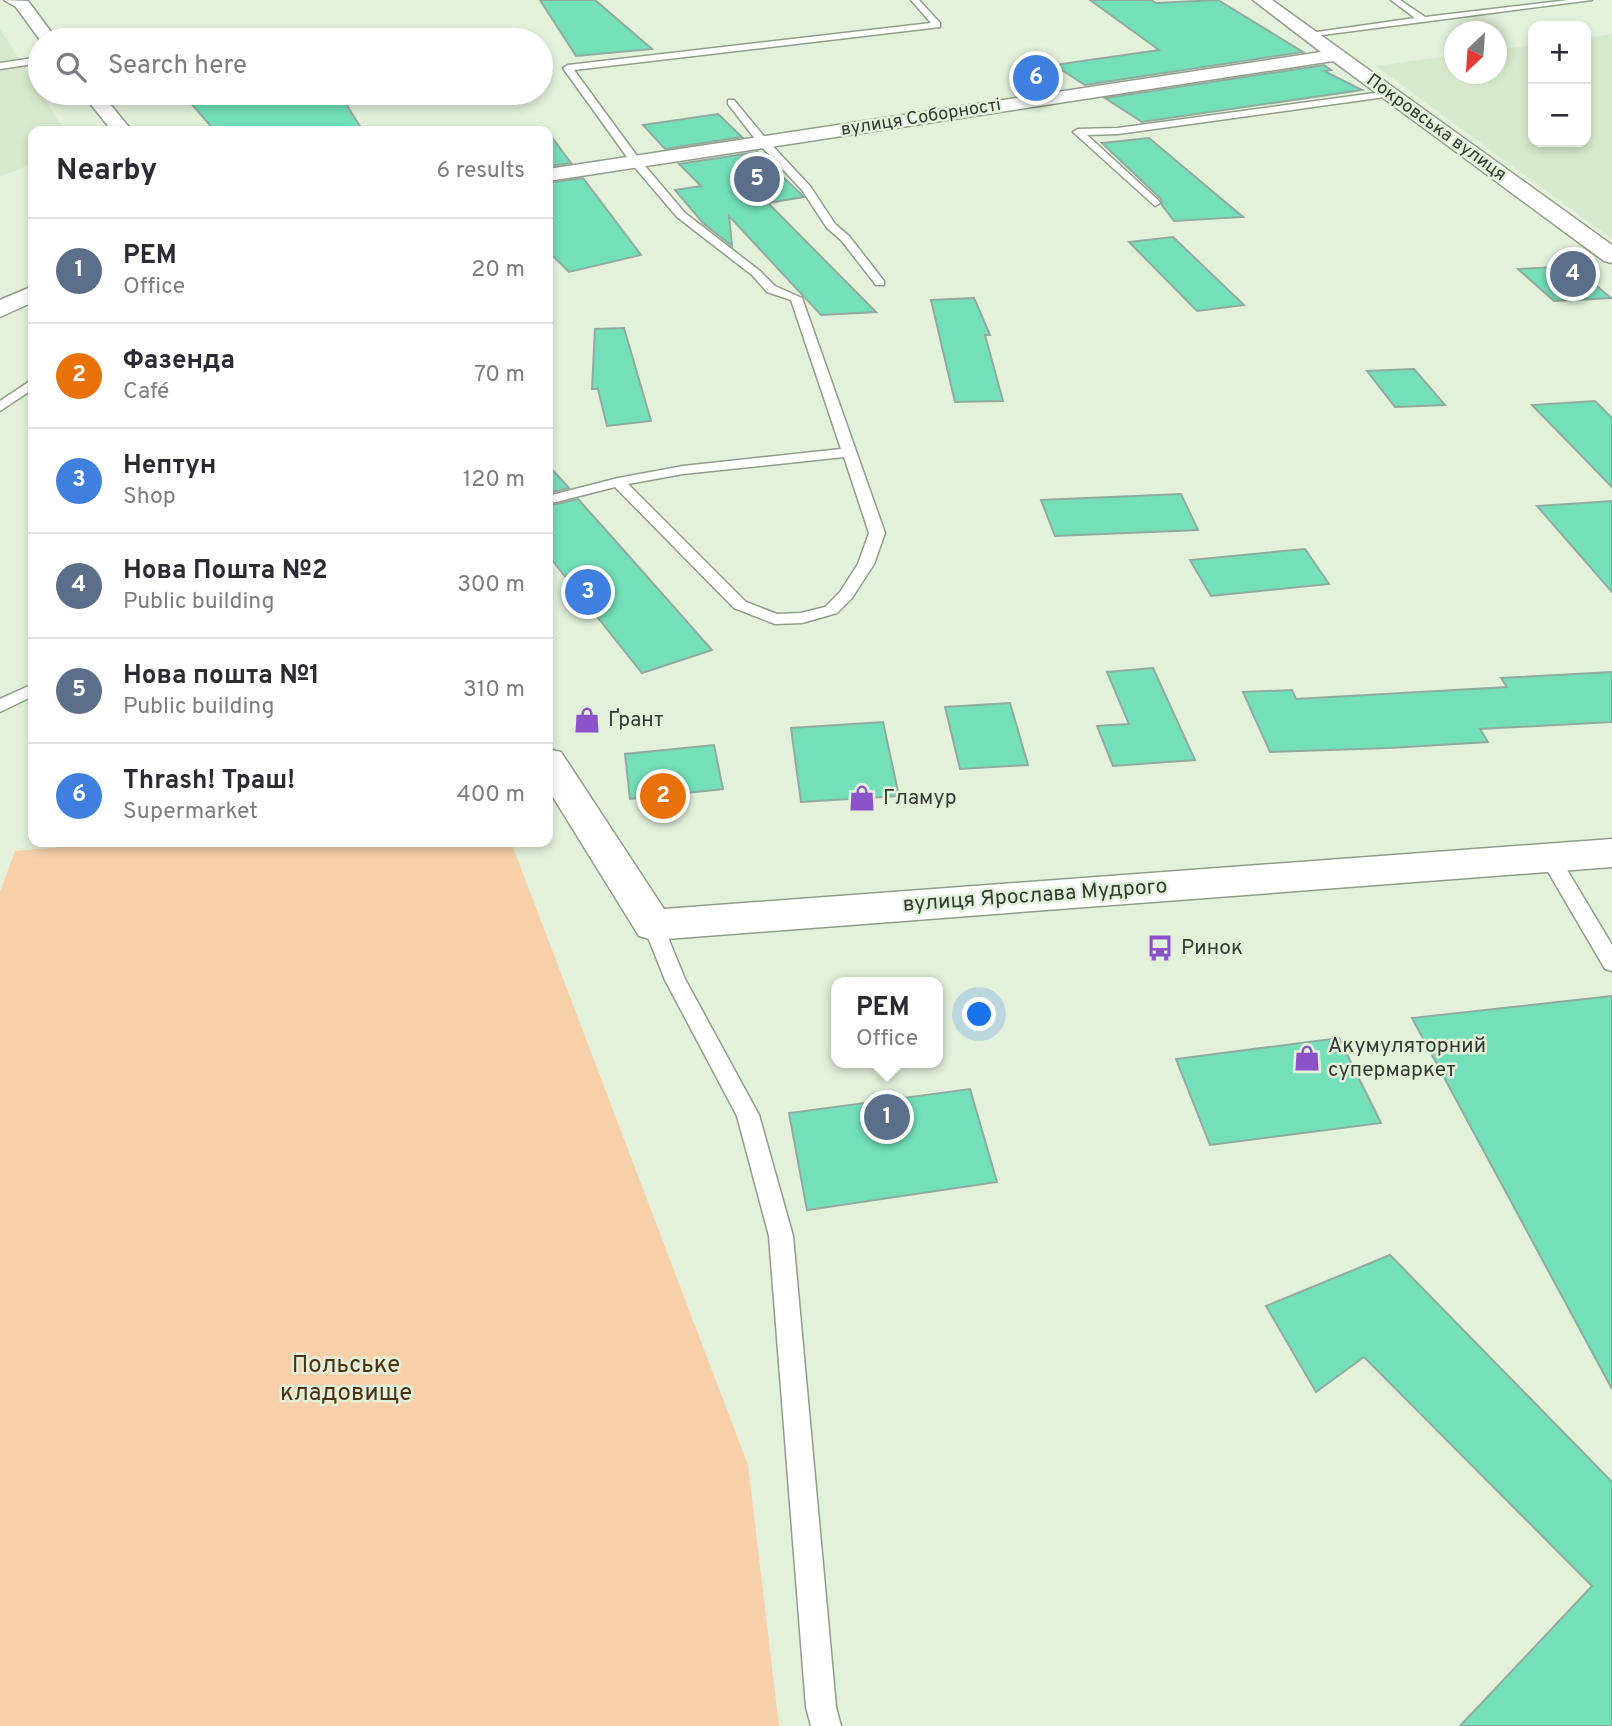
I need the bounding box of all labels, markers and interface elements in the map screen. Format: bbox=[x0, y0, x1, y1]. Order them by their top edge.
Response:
north arrow bbox=[1444, 21, 1507, 84]
map controls bbox=[1528, 21, 1591, 147]
button: + bbox=[1528, 21, 1591, 84]
search box bbox=[28, 28, 553, 105]
icon: search bbox=[52, 48, 90, 86]
text: Search here bbox=[108, 50, 247, 83]
pin: 6 bbox=[1013, 52, 1059, 104]
street label: Покровська вулиця bbox=[1361, 69, 1511, 187]
button: − bbox=[1528, 84, 1591, 147]
street label: вулиця Соборності bbox=[839, 94, 1003, 142]
text: Nearby bbox=[56, 153, 157, 190]
pin: 5 bbox=[734, 153, 780, 205]
text: 6 results bbox=[437, 157, 525, 186]
text: РЕМ bbox=[123, 240, 177, 273]
pin: 4 bbox=[1550, 248, 1596, 300]
text: 1 bbox=[74, 256, 84, 285]
text: 20 m bbox=[471, 256, 525, 285]
text: Office bbox=[123, 273, 185, 302]
text: Фазенда bbox=[123, 345, 235, 378]
text: 2 bbox=[72, 361, 86, 390]
text: 70 m bbox=[474, 361, 525, 390]
text: Café bbox=[123, 378, 169, 407]
text: Нептун bbox=[123, 450, 216, 483]
text: 3 bbox=[72, 466, 86, 495]
text: 120 m bbox=[463, 466, 525, 495]
text: Shop bbox=[123, 483, 176, 512]
text: Нова Пошта №2 bbox=[123, 555, 328, 588]
pin: 3 bbox=[565, 566, 611, 618]
text: 4 bbox=[72, 571, 86, 600]
text: 300 m bbox=[457, 571, 525, 600]
text: Public building bbox=[123, 588, 275, 617]
text: Нова пошта №1 bbox=[123, 660, 320, 693]
text: 5 bbox=[72, 676, 86, 705]
text: 310 m bbox=[463, 676, 525, 705]
text: Public building bbox=[123, 693, 275, 722]
shop icon: Ґрант bbox=[572, 705, 602, 735]
place label: Ґрант bbox=[608, 707, 663, 734]
text: Thrash! Траш! bbox=[123, 765, 295, 798]
pin: 2 bbox=[640, 770, 686, 822]
text: 6 bbox=[72, 781, 86, 810]
text: 400 m bbox=[456, 781, 525, 810]
shop icon: Гламур bbox=[847, 783, 877, 813]
place label: Гламур bbox=[883, 785, 957, 812]
text: Supermarket bbox=[123, 798, 258, 827]
street label: вулиця Ярослава Мудрого bbox=[902, 873, 1168, 919]
bus stop icon: Ринок bbox=[1145, 933, 1175, 963]
place label: Ринок bbox=[1181, 935, 1243, 962]
popup bbox=[831, 977, 943, 1068]
text: РЕМ bbox=[856, 992, 910, 1025]
your location bbox=[962, 997, 996, 1031]
text: Office bbox=[856, 1025, 918, 1054]
place label: Акумуляторний супермаркет bbox=[1328, 1033, 1486, 1084]
shop icon: Акумуляторний супермаркет bbox=[1292, 1043, 1322, 1073]
pin: 1 bbox=[864, 1091, 910, 1143]
park label: Польське кладовище bbox=[280, 1351, 412, 1409]

